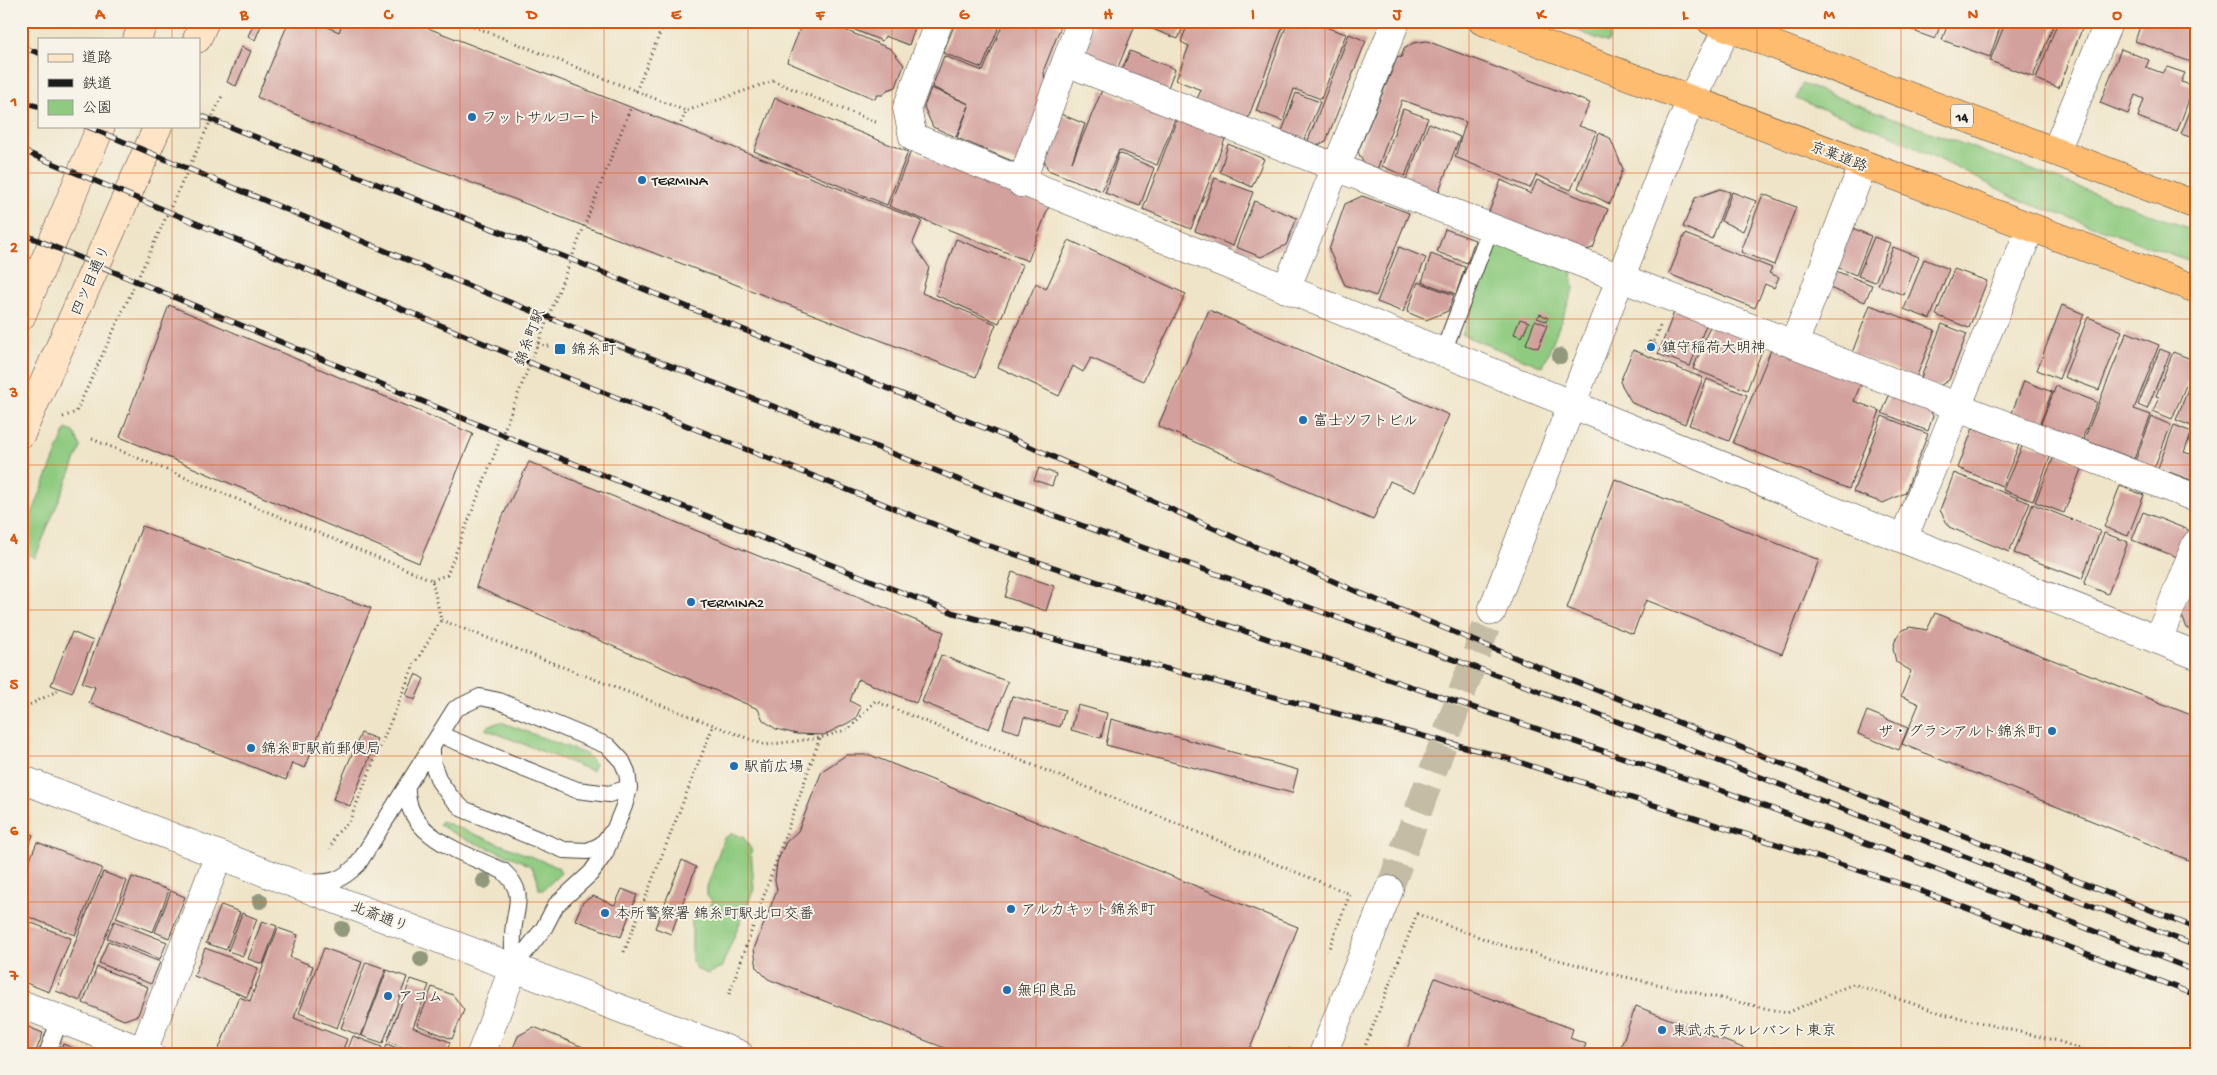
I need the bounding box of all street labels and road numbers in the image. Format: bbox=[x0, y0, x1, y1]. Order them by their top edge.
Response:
road number: 14 bbox=[1951, 104, 1973, 128]
street label: 京葉道路 bbox=[1807, 138, 1870, 177]
street label: 四ツ目通り bbox=[68, 243, 115, 319]
street label: 錦糸町駅 bbox=[511, 306, 550, 369]
street label: 北斎通り bbox=[348, 898, 411, 937]

